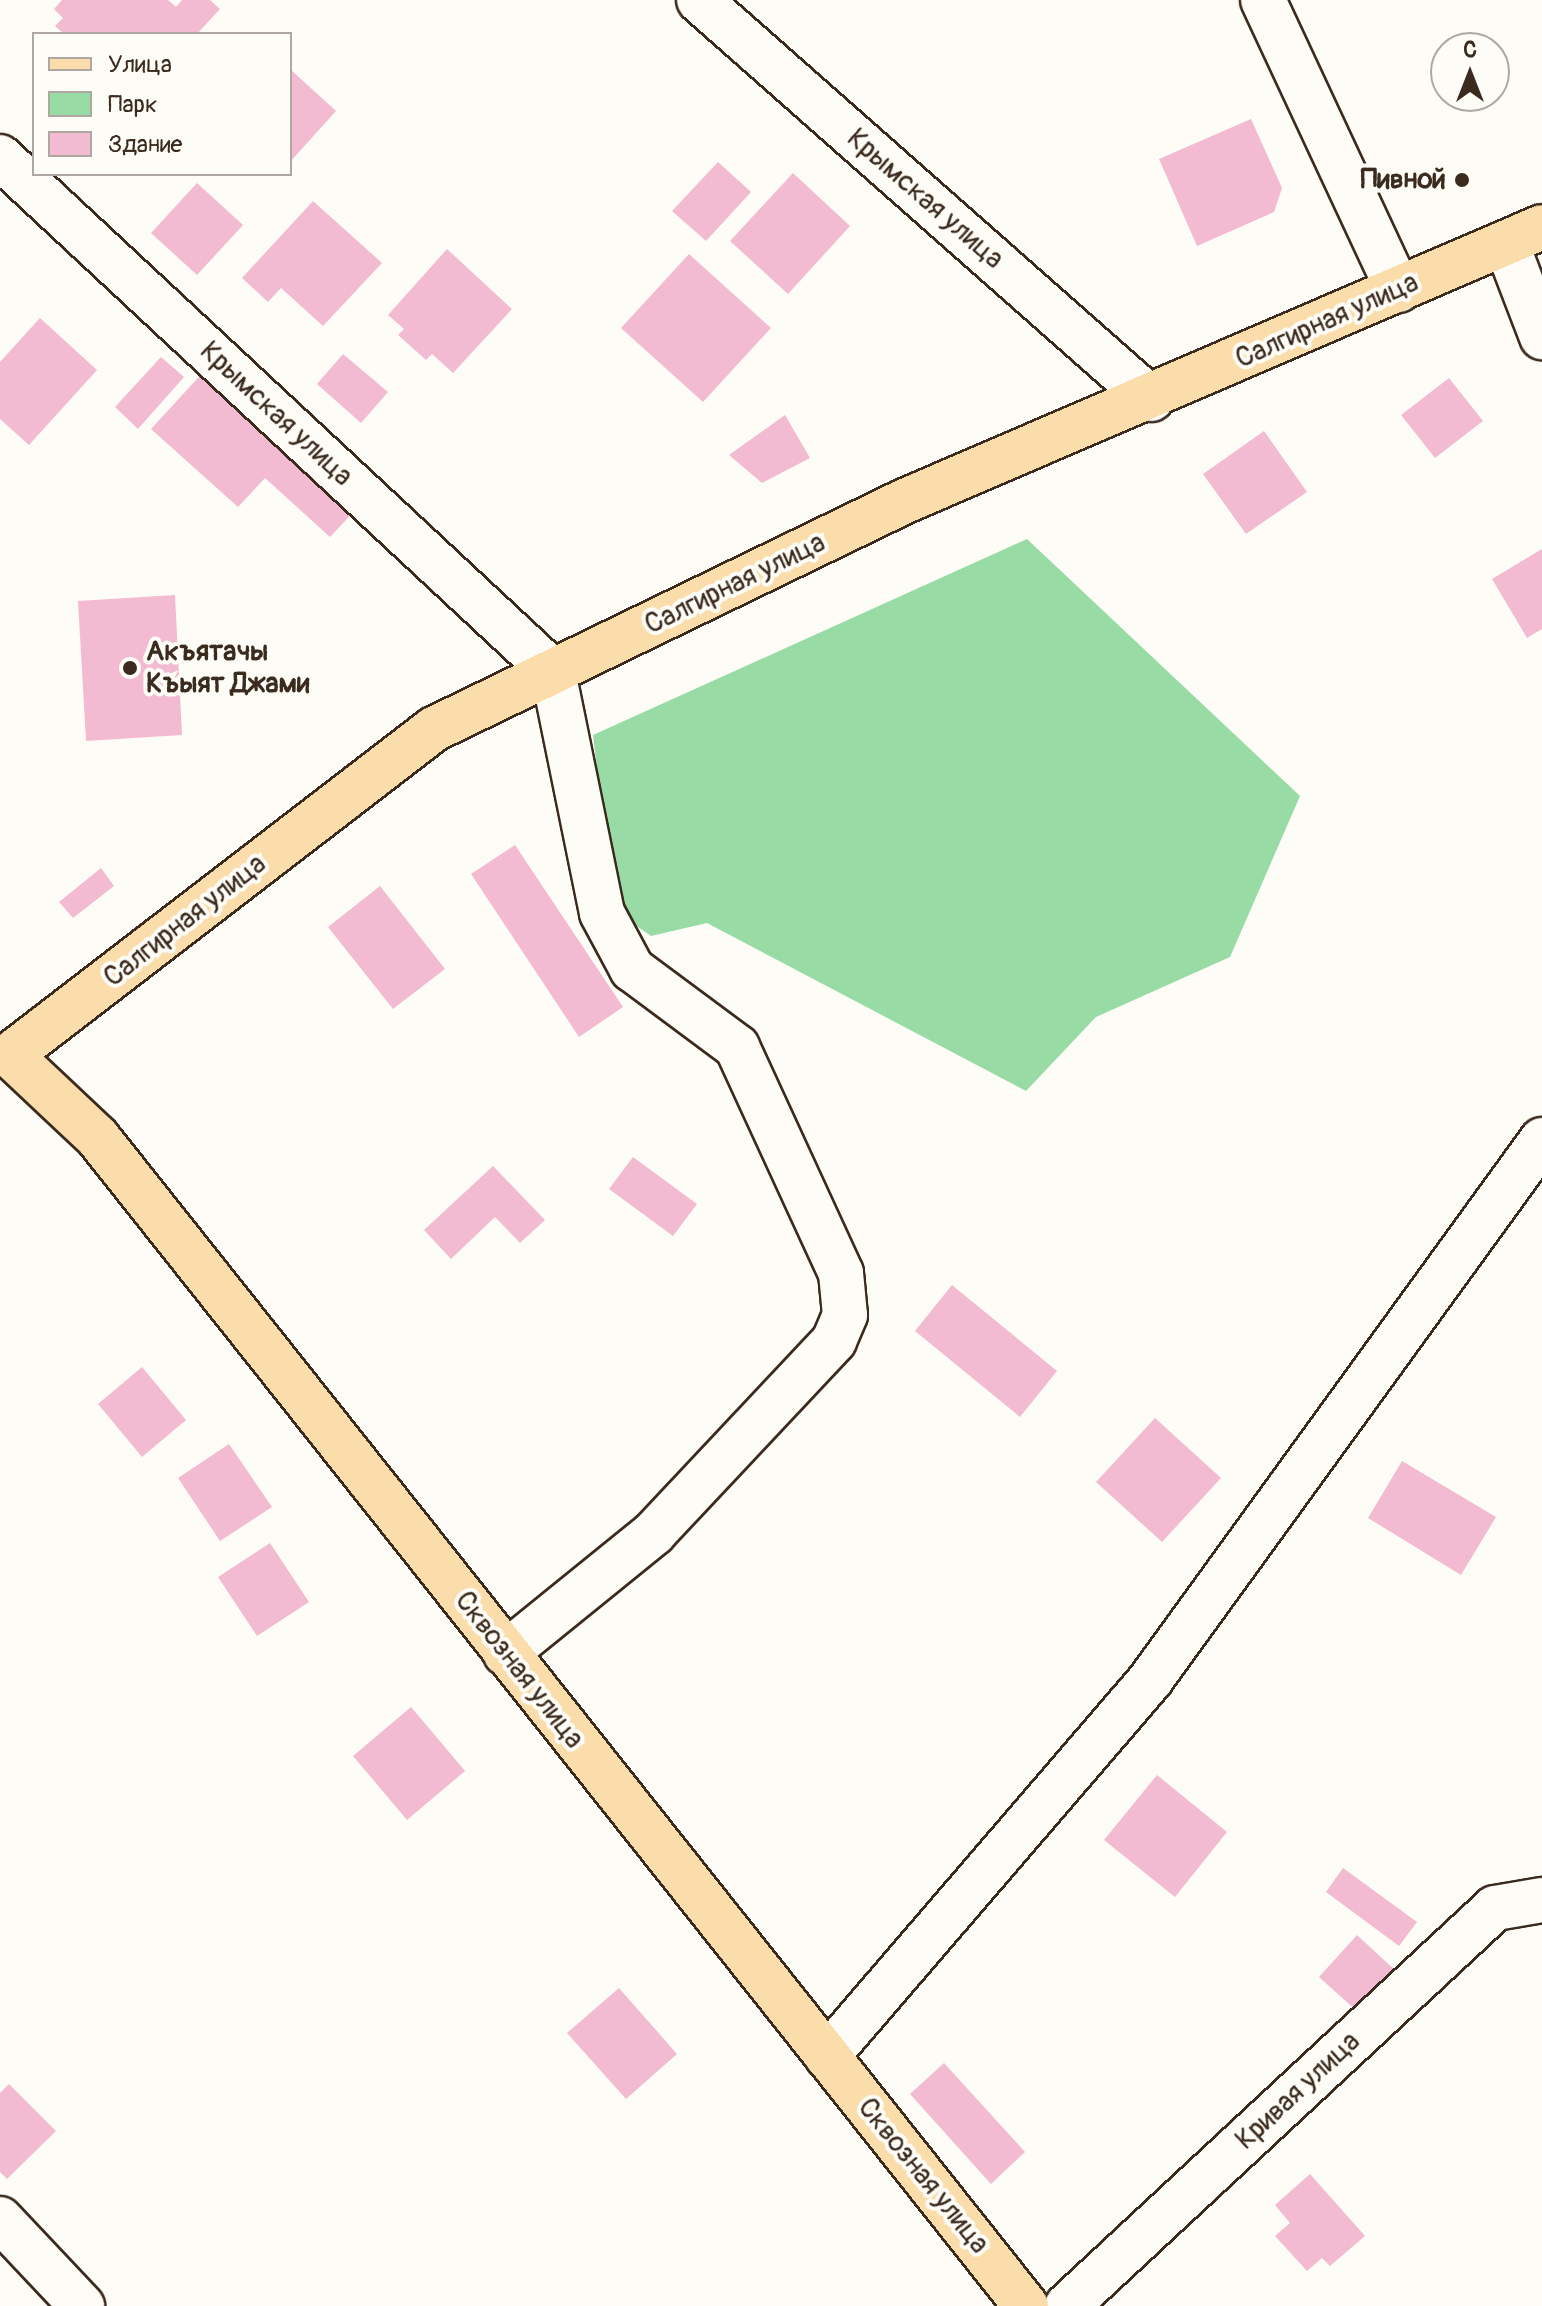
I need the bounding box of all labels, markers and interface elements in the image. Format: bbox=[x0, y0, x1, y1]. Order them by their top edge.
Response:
legend bbox=[32, 32, 292, 176]
north arrow bbox=[1430, 32, 1510, 112]
text: С bbox=[1463, 36, 1477, 64]
text: Улица bbox=[108, 50, 172, 79]
text: Парк bbox=[108, 90, 157, 119]
street label: Крымская улица bbox=[840, 122, 1010, 276]
text: Здание bbox=[108, 130, 182, 159]
place label: Пивной bbox=[1361, 163, 1446, 197]
marker: Пивной bbox=[1453, 171, 1471, 189]
street label: Салгирная улица bbox=[1231, 266, 1423, 376]
street label: Крымская улица bbox=[193, 335, 359, 493]
street label: Салгирная улица bbox=[639, 526, 831, 642]
place label: Акъятачы Къыят Джами bbox=[146, 635, 309, 701]
marker: Акъятачы Къыят Джами bbox=[121, 659, 139, 677]
street label: Салгирная улица bbox=[97, 847, 273, 995]
street label: Сквозная улица bbox=[447, 1585, 591, 1755]
street label: Кривая улица bbox=[1229, 2025, 1367, 2157]
street label: Сквозная улица bbox=[850, 2092, 996, 2260]

